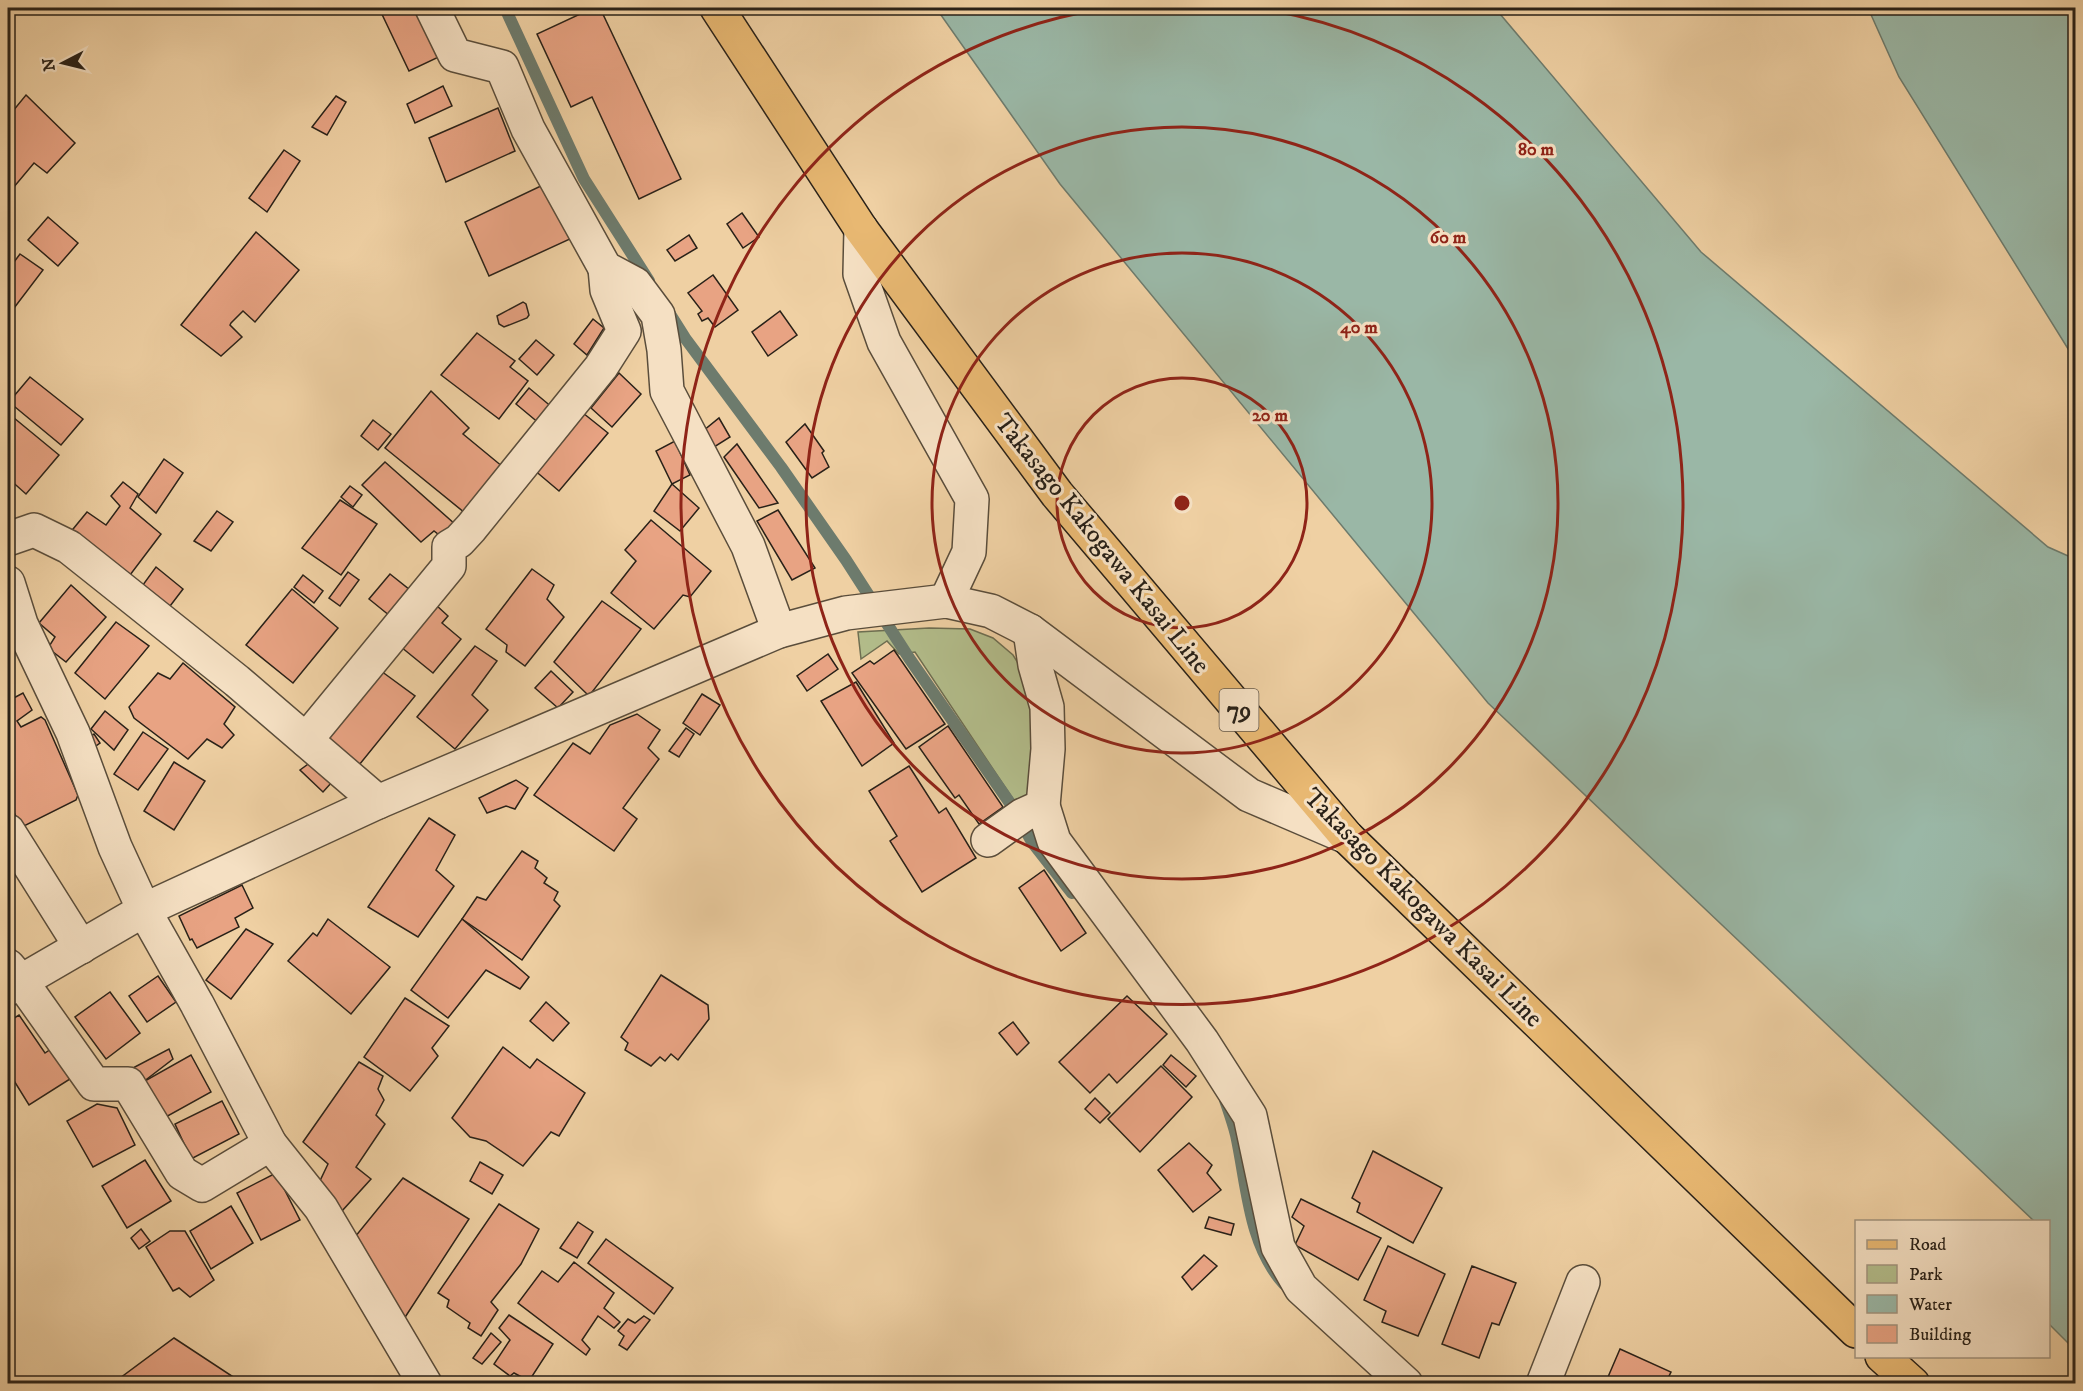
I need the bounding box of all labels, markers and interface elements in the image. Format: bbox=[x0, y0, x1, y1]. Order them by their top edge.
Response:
north arrow bbox=[33, 33, 93, 93]
text: N bbox=[38, 57, 60, 72]
text: 80 m bbox=[1518, 139, 1555, 161]
text: 60 m bbox=[1430, 227, 1467, 249]
text: 40 m bbox=[1339, 317, 1378, 339]
text: 20 m bbox=[1252, 405, 1288, 427]
street label: Takasago Kakogawa Kasai Line bbox=[987, 407, 1217, 681]
centre of rings bbox=[1172, 493, 1192, 513]
road number: 79 bbox=[1220, 689, 1258, 731]
street label: Takasago Kakogawa Kasai Line bbox=[1296, 781, 1550, 1035]
legend bbox=[1855, 1220, 2050, 1358]
text: Road bbox=[1909, 1234, 1946, 1256]
text: Park bbox=[1909, 1264, 1943, 1286]
text: Water bbox=[1908, 1294, 1952, 1316]
text: Building bbox=[1909, 1324, 1971, 1346]

